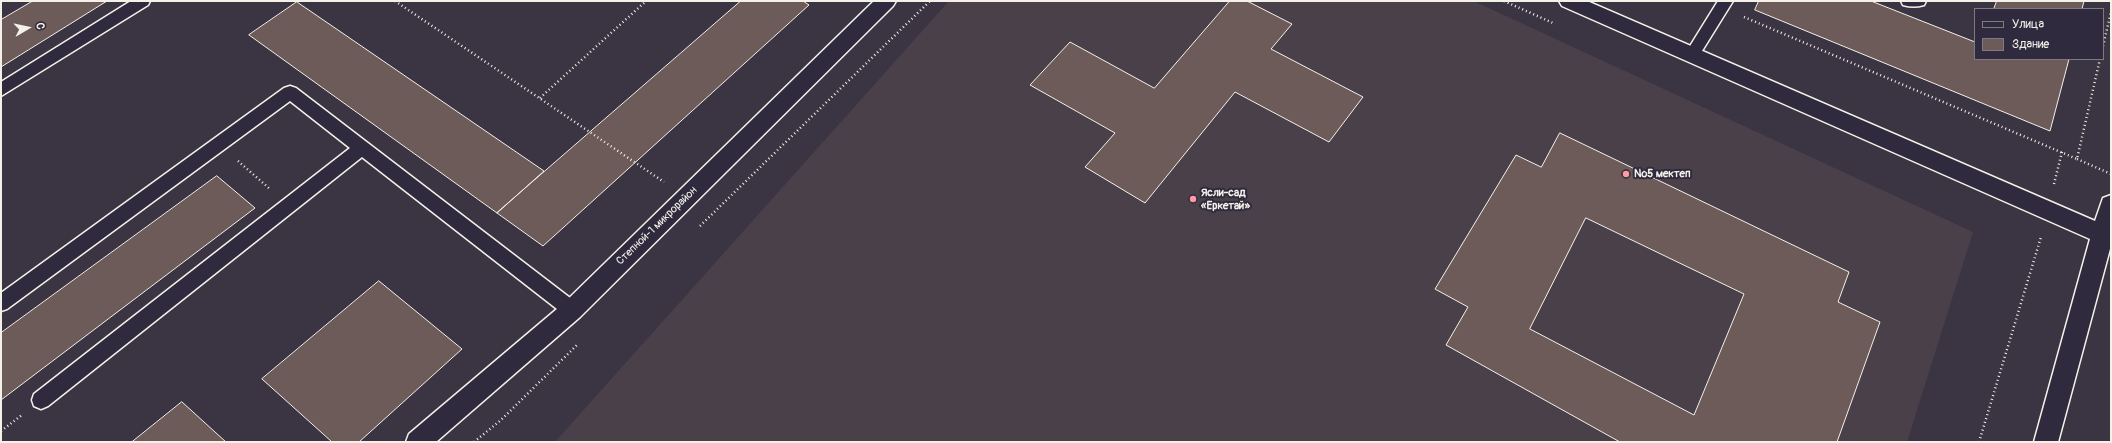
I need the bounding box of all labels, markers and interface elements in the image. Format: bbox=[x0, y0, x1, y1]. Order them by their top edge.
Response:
north arrow bbox=[8, 8, 48, 48]
legend bbox=[1974, 8, 2104, 60]
text: Улица bbox=[2012, 17, 2044, 32]
text: С bbox=[33, 22, 47, 30]
text: Здание bbox=[2012, 37, 2049, 52]
place label: №5 мектеп bbox=[1634, 167, 1691, 181]
marker: №5 мектеп bbox=[1621, 169, 1631, 179]
street label: Степной-1 микрорайон bbox=[614, 184, 700, 268]
place label: Ясли-сад «Еркетай» bbox=[1201, 186, 1250, 212]
marker: Ясли-сад «Еркетай» bbox=[1188, 194, 1198, 204]

